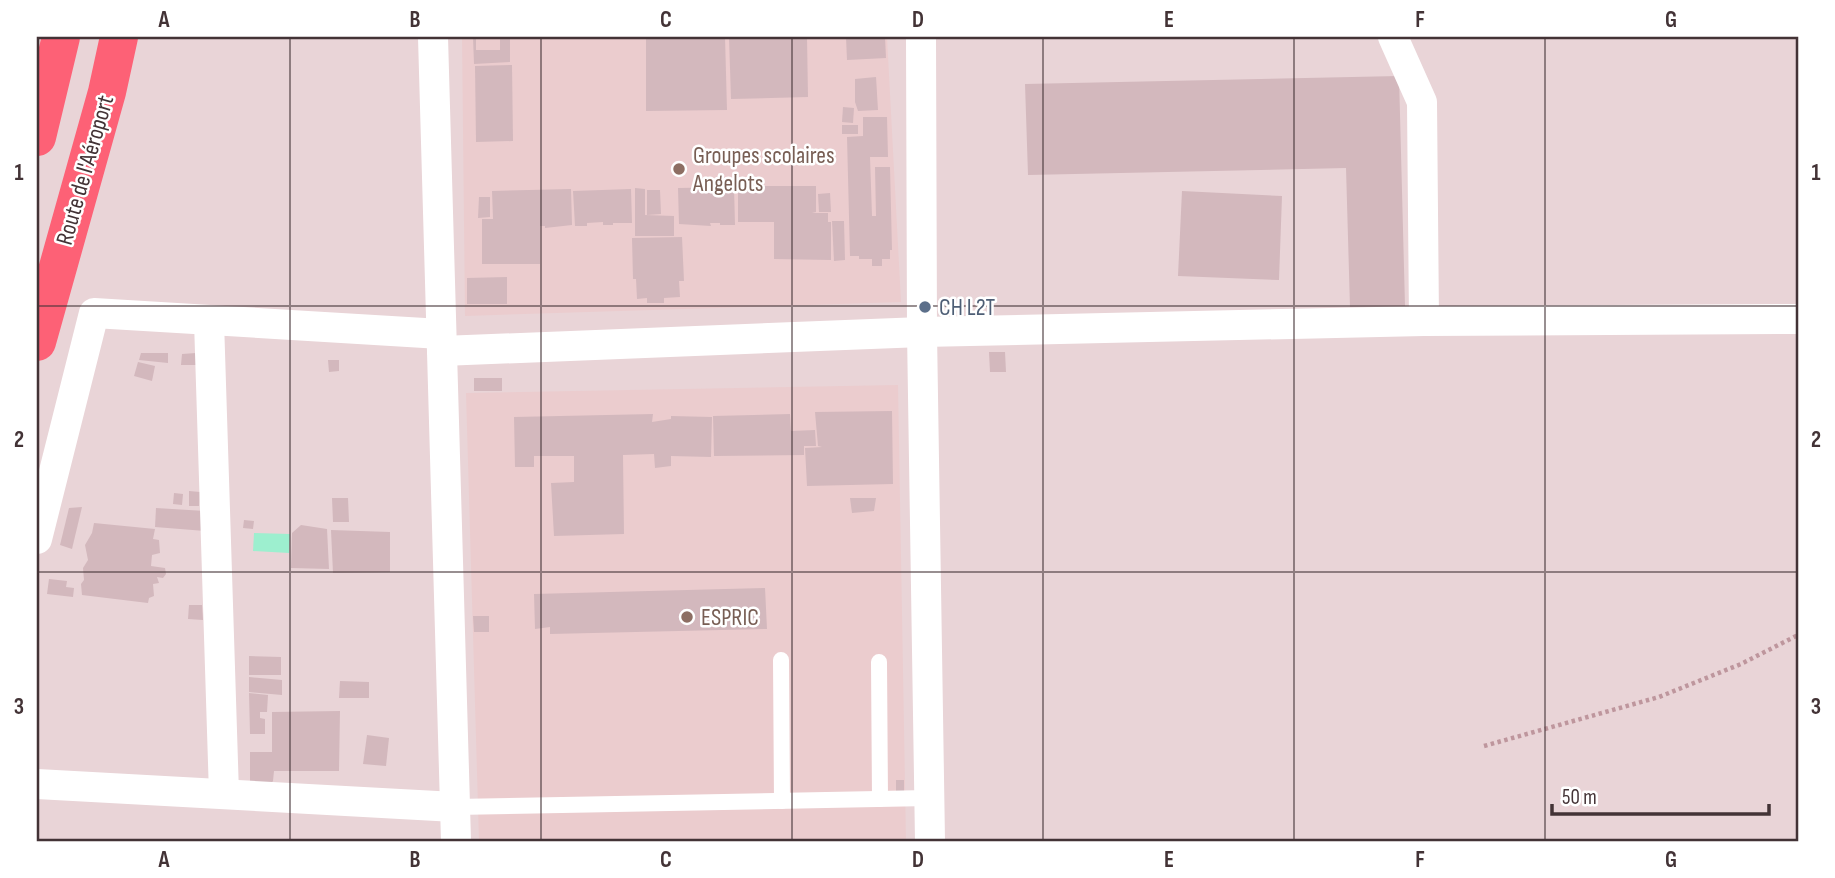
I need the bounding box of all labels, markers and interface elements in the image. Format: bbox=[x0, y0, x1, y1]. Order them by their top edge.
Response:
text: A bbox=[158, 6, 171, 34]
text: B bbox=[410, 6, 421, 34]
text: C bbox=[660, 6, 672, 34]
text: D bbox=[912, 6, 924, 34]
text: E bbox=[1164, 6, 1174, 34]
text: F bbox=[1415, 6, 1425, 34]
text: G bbox=[1665, 6, 1677, 34]
street label: Route de l'Aéroport bbox=[50, 92, 120, 248]
place label: Groupes scolaires Angelots bbox=[692, 141, 835, 198]
text: 1 bbox=[14, 159, 24, 187]
text: 1 bbox=[1811, 159, 1821, 187]
marker: Groupes scolaires Angelots bbox=[671, 161, 687, 177]
place label: CH L2T bbox=[939, 293, 996, 322]
marker: CH L2T bbox=[917, 299, 933, 315]
text: 2 bbox=[14, 426, 24, 454]
text: 2 bbox=[1811, 426, 1821, 454]
place label: ESPRIC bbox=[701, 603, 759, 632]
marker: ESPRIC bbox=[679, 609, 695, 625]
text: 3 bbox=[14, 693, 24, 721]
text: 3 bbox=[1811, 693, 1821, 721]
scale bar bbox=[1552, 773, 1769, 817]
text: 50 m bbox=[1562, 785, 1597, 810]
text: A bbox=[158, 846, 171, 874]
text: B bbox=[410, 846, 421, 874]
text: C bbox=[660, 846, 672, 874]
text: D bbox=[912, 846, 924, 874]
text: E bbox=[1164, 846, 1174, 874]
text: F bbox=[1415, 846, 1425, 874]
text: G bbox=[1665, 846, 1677, 874]

